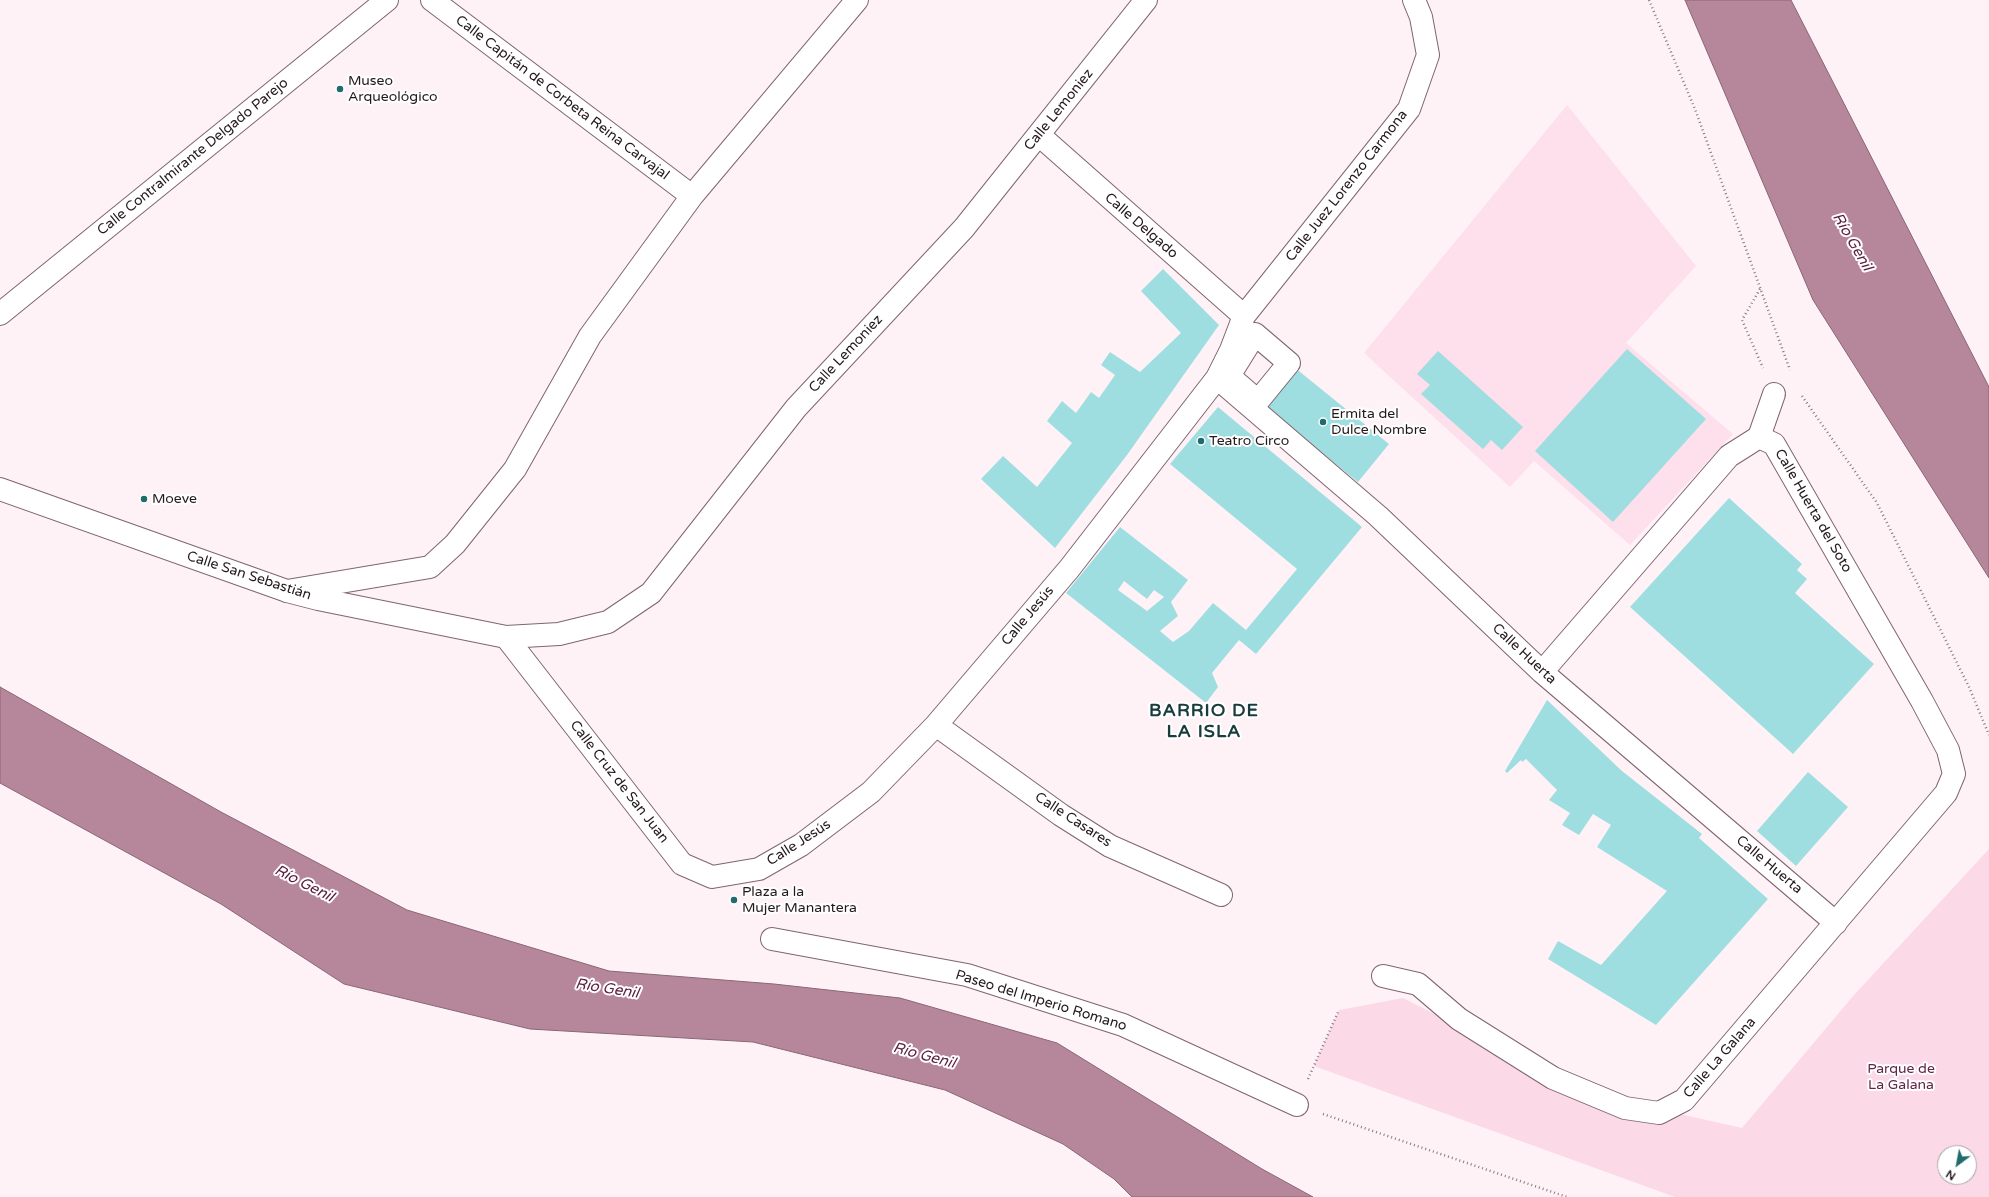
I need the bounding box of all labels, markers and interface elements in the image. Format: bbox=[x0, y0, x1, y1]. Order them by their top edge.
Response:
street label: Calle Capitán de Corbeta Reina Carvajal bbox=[452, 12, 672, 184]
street label: Calle Lemoniez bbox=[1021, 66, 1097, 154]
place label: Museo Arqueológico bbox=[348, 73, 438, 106]
street label: Calle Contralmirante Delgado Parejo bbox=[94, 75, 292, 239]
marker: Museo Arqueológico bbox=[335, 84, 345, 94]
street label: Calle Juez Lorenzo Carmona bbox=[1283, 107, 1411, 265]
street label: Calle Delgado bbox=[1101, 190, 1181, 262]
water label: Río Genil bbox=[1828, 210, 1876, 274]
street label: Calle Lemoniez bbox=[806, 312, 886, 396]
place label: Ermita del Dulce Nombre bbox=[1331, 406, 1427, 438]
marker: Ermita del Dulce Nombre bbox=[1318, 417, 1328, 427]
place label: Teatro Circo bbox=[1209, 433, 1289, 449]
marker: Teatro Circo bbox=[1196, 436, 1206, 446]
street label: Calle Huerta del Soto bbox=[1771, 446, 1855, 576]
place label: Moeve bbox=[152, 491, 197, 507]
marker: Moeve bbox=[139, 494, 149, 504]
street label: Calle San Sebastián bbox=[185, 548, 313, 604]
street label: Calle Jesús bbox=[998, 583, 1058, 649]
street label: Calle Huerta bbox=[1488, 620, 1560, 688]
district label: BARRIO DE LA ISLA bbox=[1149, 700, 1259, 742]
street label: Calle Cruz de San Juan bbox=[566, 717, 672, 847]
street label: Calle Casares bbox=[1031, 789, 1115, 851]
street label: Calle Jesús bbox=[764, 816, 834, 870]
street label: Calle Huerta bbox=[1732, 832, 1806, 898]
water label: Río Genil bbox=[271, 861, 337, 907]
place label: Plaza a la Mujer Manantera bbox=[742, 884, 857, 916]
marker: Plaza a la Mujer Manantera bbox=[729, 895, 739, 905]
street label: Paseo del Imperio Romano bbox=[953, 967, 1129, 1035]
water label: Río Genil bbox=[574, 975, 640, 1003]
street label: Calle La Galana bbox=[1680, 1014, 1760, 1102]
water label: Río Genil bbox=[891, 1039, 957, 1073]
park label: Parque de La Galana bbox=[1867, 1061, 1935, 1094]
north arrow bbox=[1937, 1145, 1977, 1185]
text: N bbox=[1944, 1167, 1958, 1183]

